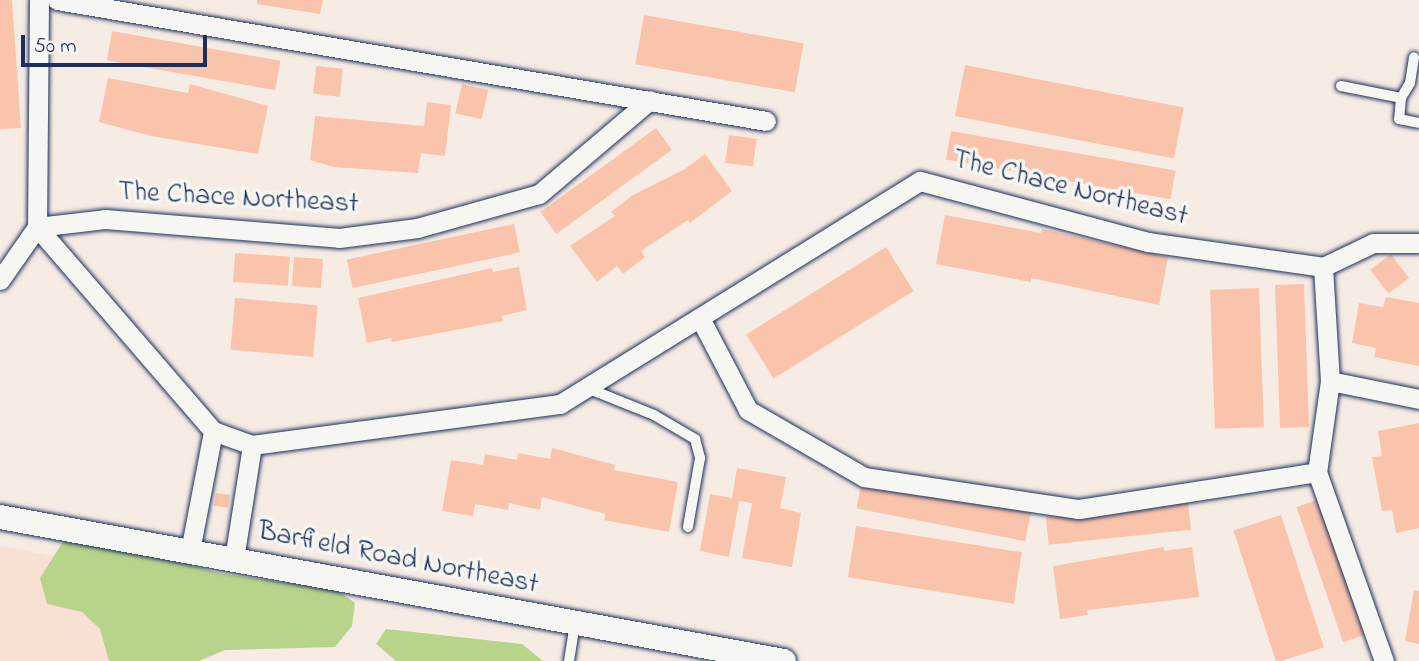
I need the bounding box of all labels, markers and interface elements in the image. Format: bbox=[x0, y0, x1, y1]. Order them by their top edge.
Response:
scale bar bbox=[24, 21, 210, 65]
text: 50 m bbox=[34, 32, 77, 62]
street label: The Chace Northeast bbox=[949, 144, 1191, 234]
street label: The Chace Northeast bbox=[117, 176, 359, 222]
street label: Barfield Road Northeast bbox=[255, 515, 541, 603]

